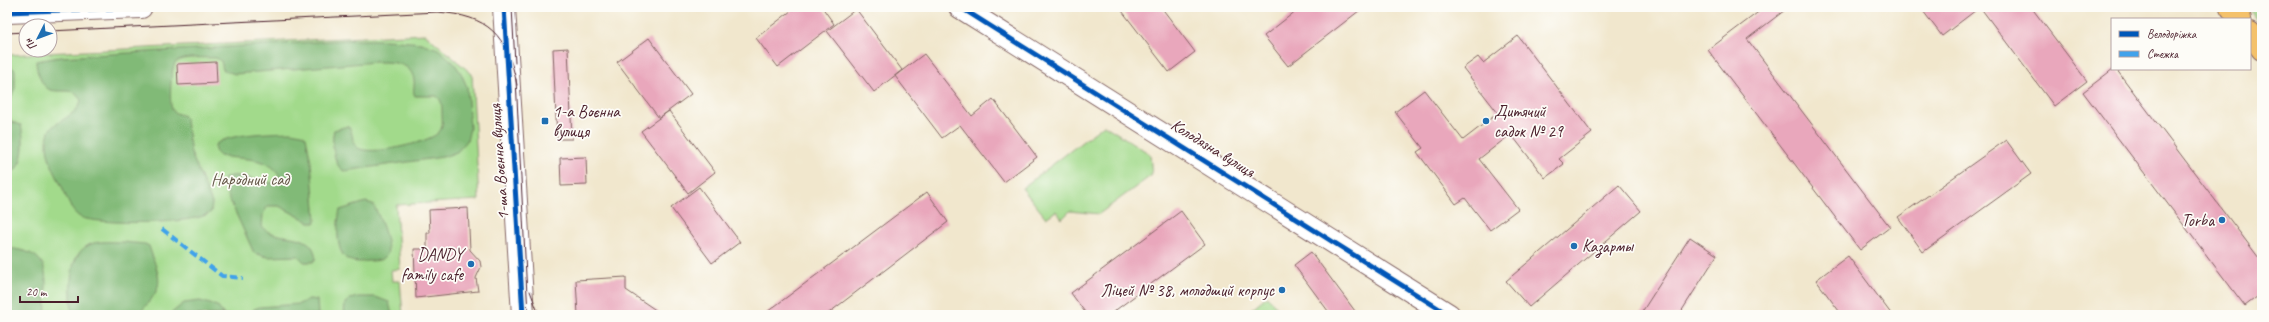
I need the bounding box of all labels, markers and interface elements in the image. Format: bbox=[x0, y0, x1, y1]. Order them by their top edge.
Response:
north arrow bbox=[18, 18, 58, 58]
legend bbox=[2111, 18, 2251, 70]
text: Велодоріжка bbox=[2147, 26, 2197, 42]
text: Пн bbox=[21, 35, 40, 54]
text: Стежка bbox=[2147, 46, 2179, 62]
place label: 1-а Воєнна вулиця bbox=[553, 101, 621, 142]
place label: Дитячий садок № 29 bbox=[1494, 101, 1564, 142]
street label: 1-ша Воєнна вулиця bbox=[484, 102, 514, 221]
street label: Колодязна вулиця bbox=[1167, 114, 1260, 183]
marker: 1-а Воєнна вулиця bbox=[540, 116, 550, 126]
marker: Дитячий садок № 29 bbox=[1481, 116, 1491, 126]
park label: Народний сад bbox=[211, 169, 291, 190]
place label: Torba bbox=[2181, 210, 2215, 231]
marker: Torba bbox=[2217, 215, 2227, 225]
place label: Казармы bbox=[1582, 236, 1635, 258]
marker: Казармы bbox=[1569, 241, 1579, 251]
place label: DANDY family cafe bbox=[401, 244, 466, 285]
marker: DANDY family cafe bbox=[466, 259, 476, 269]
scale bar bbox=[20, 278, 78, 304]
place label: Ліцей № 38, молодший корпус bbox=[1101, 280, 1275, 301]
text: 20 m bbox=[26, 284, 48, 300]
marker: Ліцей № 38, молодший корпус bbox=[1277, 285, 1287, 295]

